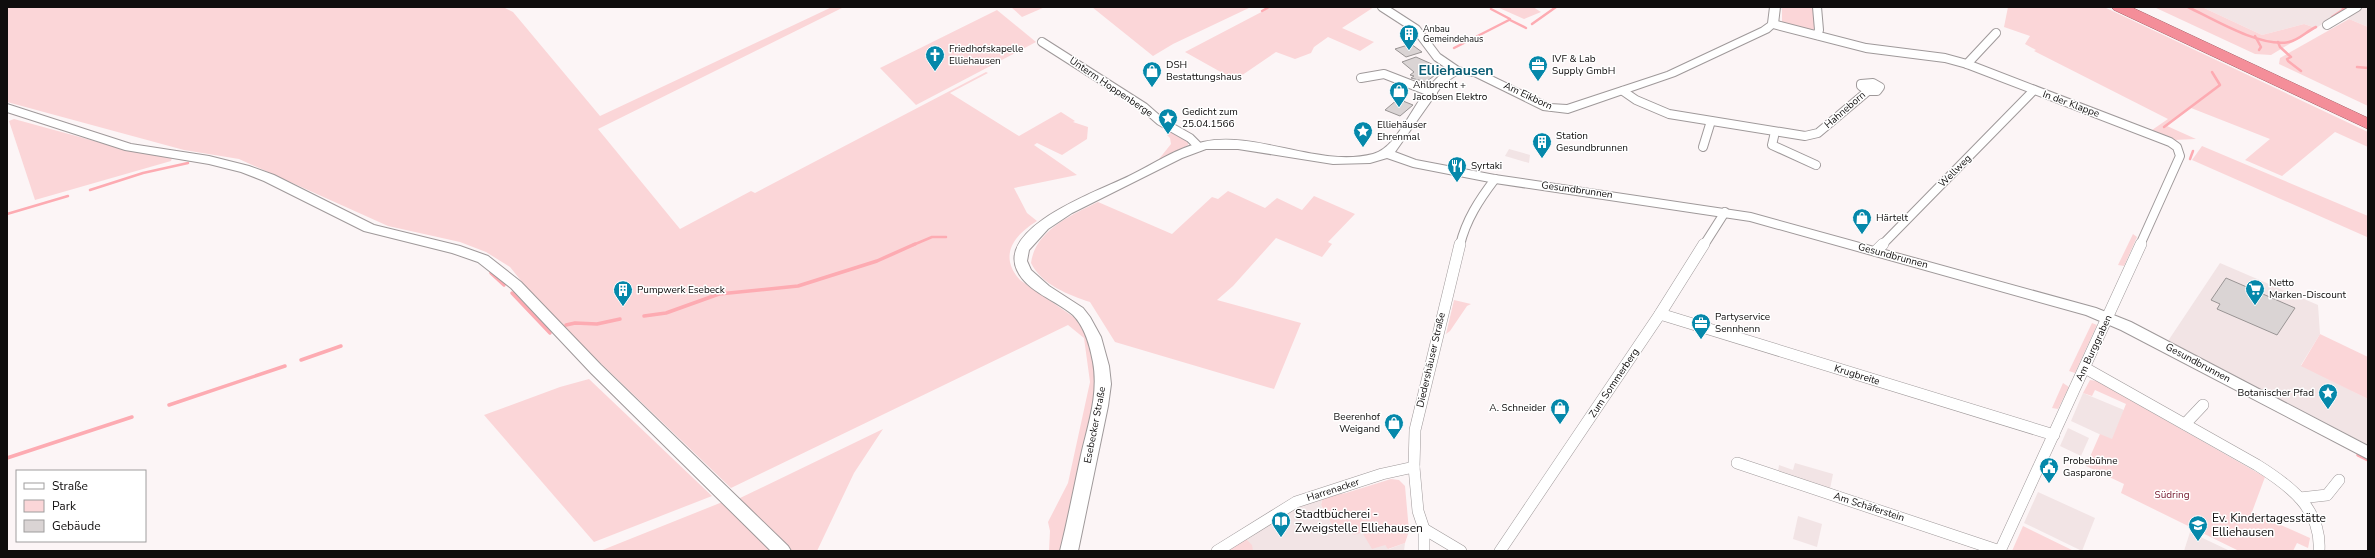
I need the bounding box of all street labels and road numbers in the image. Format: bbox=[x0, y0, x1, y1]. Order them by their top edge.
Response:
street label: Unterm Hoppenberge bbox=[1066, 54, 1156, 120]
street label: Am Eikborn bbox=[1501, 79, 1555, 113]
street label: In der Klappe bbox=[2041, 87, 2101, 121]
street label: Hahneborn bbox=[1821, 88, 1869, 132]
street label: Wellweg bbox=[1936, 151, 1975, 190]
street label: Gesundbrunnen bbox=[1540, 178, 1614, 202]
street label: Gesundbrunnen bbox=[1856, 240, 1930, 272]
street label: Diedershäuser Straße bbox=[1413, 311, 1449, 409]
street label: Am Burggraben bbox=[2073, 313, 2115, 383]
street label: Gesundbrunnen bbox=[2163, 340, 2233, 386]
street label: Zum Sommerberg bbox=[1586, 345, 1642, 420]
street label: Krugbreite bbox=[1832, 361, 1882, 389]
street label: Esebecker Straße bbox=[1081, 385, 1109, 465]
street label: Harrenacker bbox=[1305, 475, 1362, 505]
street label: Am Schäferstein bbox=[1832, 489, 1906, 525]

